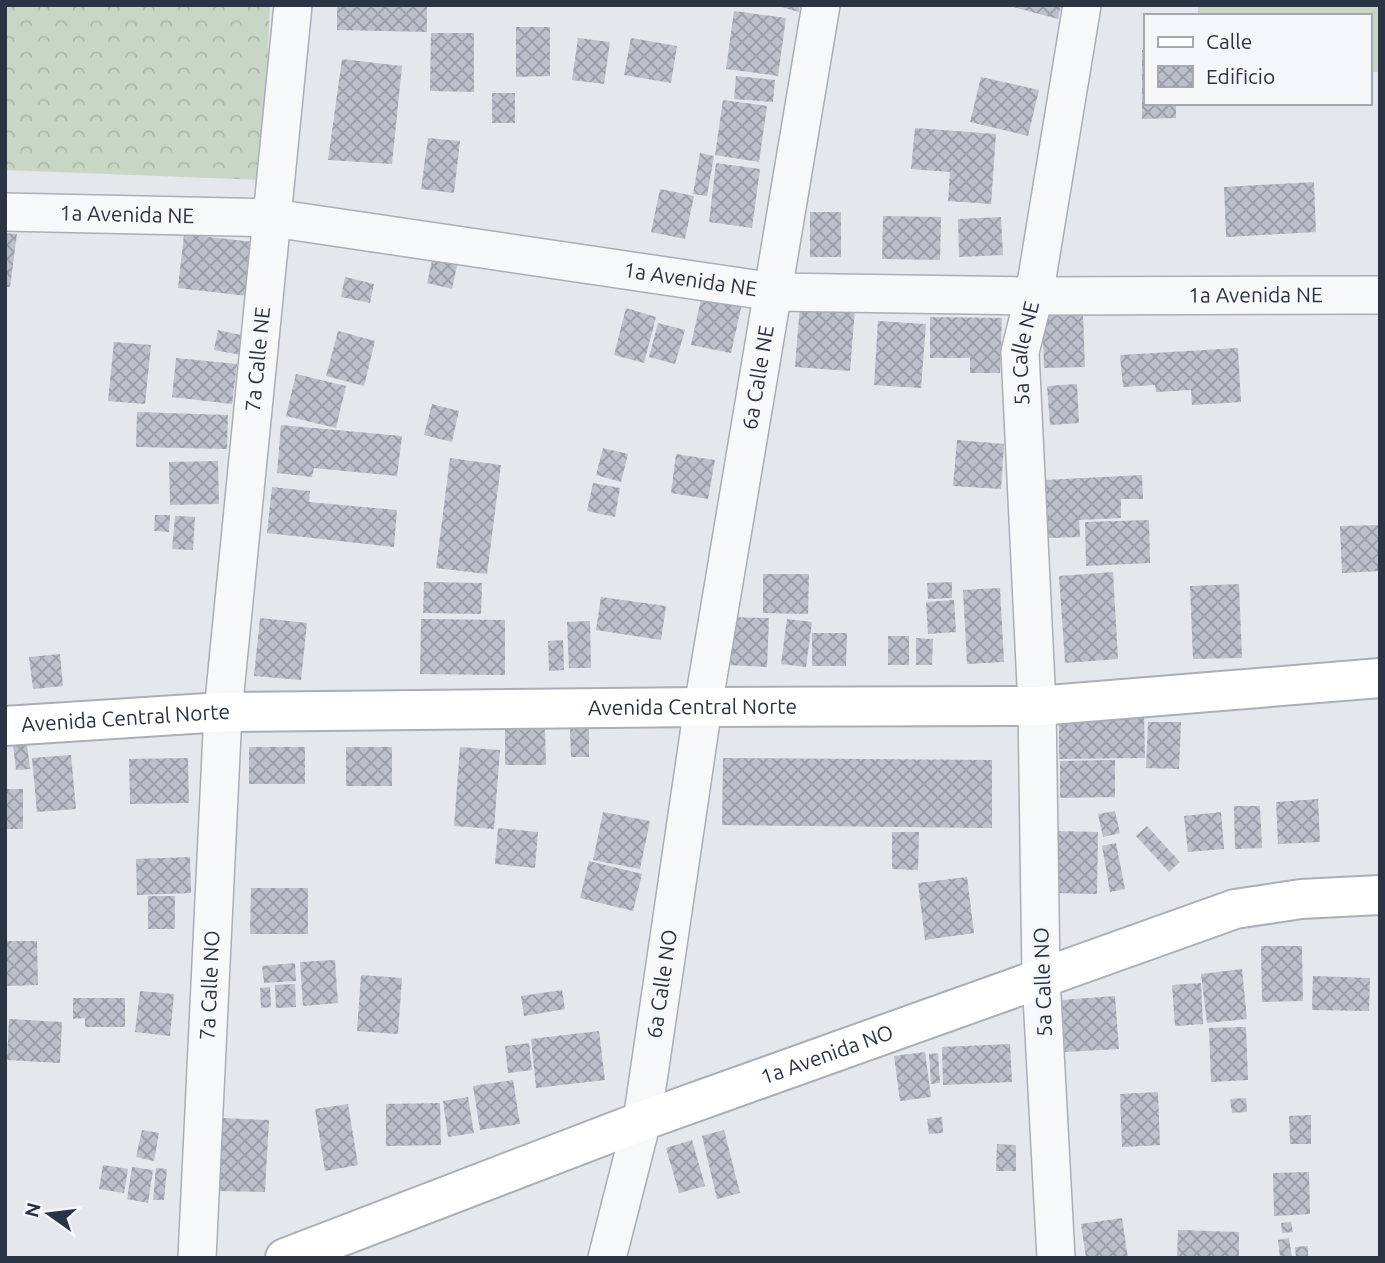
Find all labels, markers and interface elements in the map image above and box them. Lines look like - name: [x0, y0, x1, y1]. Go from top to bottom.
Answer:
- legend: [1144, 14, 1371, 105]
- text: Calle: [1206, 29, 1252, 53]
- text: Edificio: [1206, 64, 1275, 88]
- street label: 1a Avenida NE: [60, 200, 194, 227]
- street label: 1a Avenida NE: [622, 257, 759, 300]
- street label: 1a Avenida NE: [1188, 282, 1323, 307]
- street label: 5a Calle NE: [1007, 299, 1043, 406]
- street label: 7a Calle NE: [240, 306, 274, 413]
- street label: 6a Calle NE: [737, 323, 778, 431]
- street label: Avenida Central Norte: [588, 694, 797, 719]
- street label: Avenida Central Norte: [21, 699, 230, 736]
- street label: 5a Calle NO: [1028, 927, 1056, 1037]
- street label: 6a Calle NO: [641, 928, 681, 1040]
- street label: 7a Calle NO: [194, 930, 224, 1041]
- street label: 1a Avenida NO: [757, 1019, 896, 1089]
- north arrow: [14, 1179, 84, 1249]
- text: N: [20, 1200, 45, 1219]

